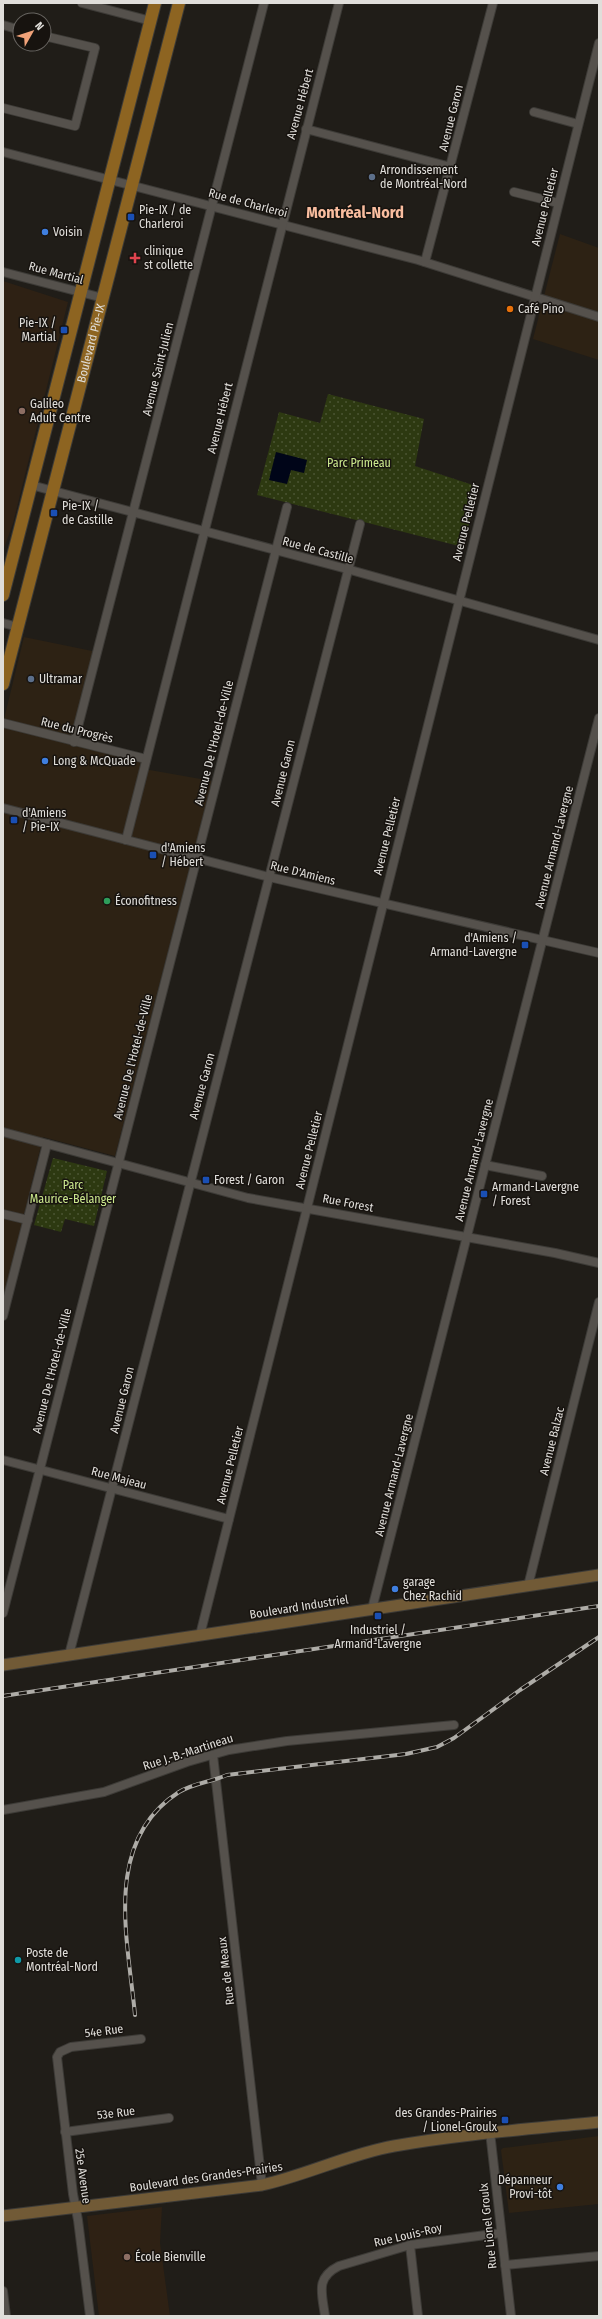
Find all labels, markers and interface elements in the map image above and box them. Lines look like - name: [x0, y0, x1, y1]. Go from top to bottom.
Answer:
- north arrow: [12, 12, 52, 52]
- text: N: [32, 19, 47, 33]
- street label: Avenue Hébert: [284, 67, 316, 141]
- street label: Avenue Garon: [436, 83, 466, 153]
- place label: Arrondissement de Montréal-Nord: [380, 163, 467, 191]
- street label: Avenue Pelletier: [529, 166, 562, 248]
- marker: Arrondissement de Montréal-Nord: [367, 172, 377, 182]
- street label: Rue de Charleroi: [207, 186, 289, 220]
- place label: Pie-IX / de Charleroi: [139, 203, 191, 231]
- district label: Montréal-Nord: [306, 203, 404, 222]
- marker: Pie-IX / de Charleroi: [126, 212, 136, 222]
- place label: Voisin: [53, 225, 83, 239]
- marker: Voisin: [40, 227, 50, 237]
- place label: clinique st collette: [144, 244, 193, 272]
- marker: clinique st collette: [129, 252, 141, 264]
- street label: Rue Martial: [27, 259, 85, 287]
- street label: Boulevard Pie-IX: [74, 302, 108, 384]
- place label: Café Pino: [518, 302, 564, 316]
- marker: Café Pino: [505, 304, 515, 314]
- place label: Pie-IX / Martial: [19, 316, 56, 344]
- street label: Avenue Saint-Julien: [140, 321, 176, 417]
- marker: Pie-IX / Martial: [59, 325, 69, 335]
- street label: Avenue Hébert: [204, 381, 236, 455]
- place label: Galileo Adult Centre: [30, 397, 91, 425]
- marker: Galileo Adult Centre: [17, 406, 27, 416]
- park label: Parc Primeau: [327, 456, 391, 470]
- street label: Avenue Pelletier: [450, 481, 483, 563]
- place label: Pie-IX / de Castille: [62, 499, 113, 527]
- marker: Pie-IX / de Castille: [49, 508, 59, 518]
- street label: Rue de Castille: [281, 534, 355, 566]
- place label: Ultramar: [39, 672, 83, 686]
- marker: Ultramar: [26, 674, 36, 684]
- street label: Avenue De l'Hotel-de-Ville: [192, 679, 236, 807]
- street label: Rue du Progrès: [39, 714, 115, 746]
- street label: Avenue Garon: [268, 738, 298, 808]
- place label: Long & McQuade: [53, 754, 136, 768]
- marker: Long & McQuade: [40, 756, 50, 766]
- street label: Avenue Armand-Lavergne: [532, 784, 576, 910]
- street label: Avenue Pelletier: [371, 795, 404, 877]
- place label: d'Amiens / Pie-IX: [22, 806, 66, 834]
- marker: d'Amiens / Pie-IX: [9, 815, 19, 825]
- place label: d'Amiens / Hébert: [161, 841, 205, 869]
- marker: d'Amiens / Hébert: [148, 850, 158, 860]
- street label: Rue D'Amiens: [269, 858, 337, 888]
- place label: Éconofitness: [115, 893, 177, 908]
- marker: Éconofitness: [102, 896, 112, 906]
- place label: d'Amiens / Armand-Lavergne: [430, 931, 517, 959]
- marker: d'Amiens / Armand-Lavergne: [520, 940, 530, 950]
- street label: Avenue De l'Hotel-de-Ville: [111, 993, 155, 1121]
- street label: Avenue Garon: [186, 1051, 218, 1121]
- street label: Avenue Armand-Lavergne: [452, 1097, 496, 1223]
- street label: Avenue Pelletier: [293, 1109, 326, 1191]
- place label: Forest / Garon: [214, 1173, 284, 1187]
- marker: Forest / Garon: [201, 1175, 211, 1185]
- park label: Parc Maurice-Bélanger: [30, 1178, 117, 1206]
- place label: Armand-Lavergne / Forest: [492, 1180, 579, 1208]
- marker: Armand-Lavergne / Forest: [479, 1189, 489, 1199]
- street label: Rue Forest: [321, 1191, 375, 1215]
- street label: Avenue De l'Hotel-de-Ville: [30, 1307, 74, 1435]
- street label: Avenue Garon: [107, 1365, 137, 1435]
- street label: Avenue Balzac: [537, 1405, 567, 1477]
- street label: Avenue Armand-Lavergne: [372, 1412, 416, 1538]
- street label: Avenue Pelletier: [214, 1424, 247, 1506]
- street label: Rue Majeau: [90, 1464, 148, 1492]
- place label: garage Chez Rachid: [403, 1575, 462, 1603]
- marker: garage Chez Rachid: [390, 1584, 400, 1594]
- street label: Boulevard Industriel: [249, 1592, 349, 1622]
- marker: Industriel / Armand-Lavergne: [373, 1611, 383, 1621]
- place label: Industriel / Armand-Lavergne: [335, 1623, 421, 1651]
- street label: Rue J.-B.-Martineau: [141, 1731, 235, 1773]
- street label: Rue de Meaux: [215, 1935, 237, 2006]
- place label: Poste de Montréal-Nord: [26, 1946, 98, 1974]
- marker: Poste de Montréal-Nord: [13, 1955, 23, 1965]
- street label: 54e Rue: [84, 2022, 124, 2040]
- street label: 53e Rue: [96, 2104, 136, 2122]
- place label: des Grandes-Prairies / Lionel-Groulx: [395, 2106, 498, 2134]
- marker: des Grandes-Prairies / Lionel-Groulx: [500, 2115, 510, 2125]
- street label: 25e Avenue: [72, 2147, 94, 2205]
- street label: Boulevard des Grandes-Prairies: [129, 2159, 283, 2195]
- place label: Dépanneur Provi-tôt: [498, 2173, 553, 2201]
- street label: Rue Lionel Groulx: [476, 2182, 499, 2270]
- marker: Dépanneur Provi-tôt: [555, 2182, 565, 2192]
- street label: Rue Louis-Roy: [372, 2220, 444, 2250]
- place label: École Bienville: [135, 2249, 206, 2264]
- marker: École Bienville: [122, 2252, 132, 2262]

